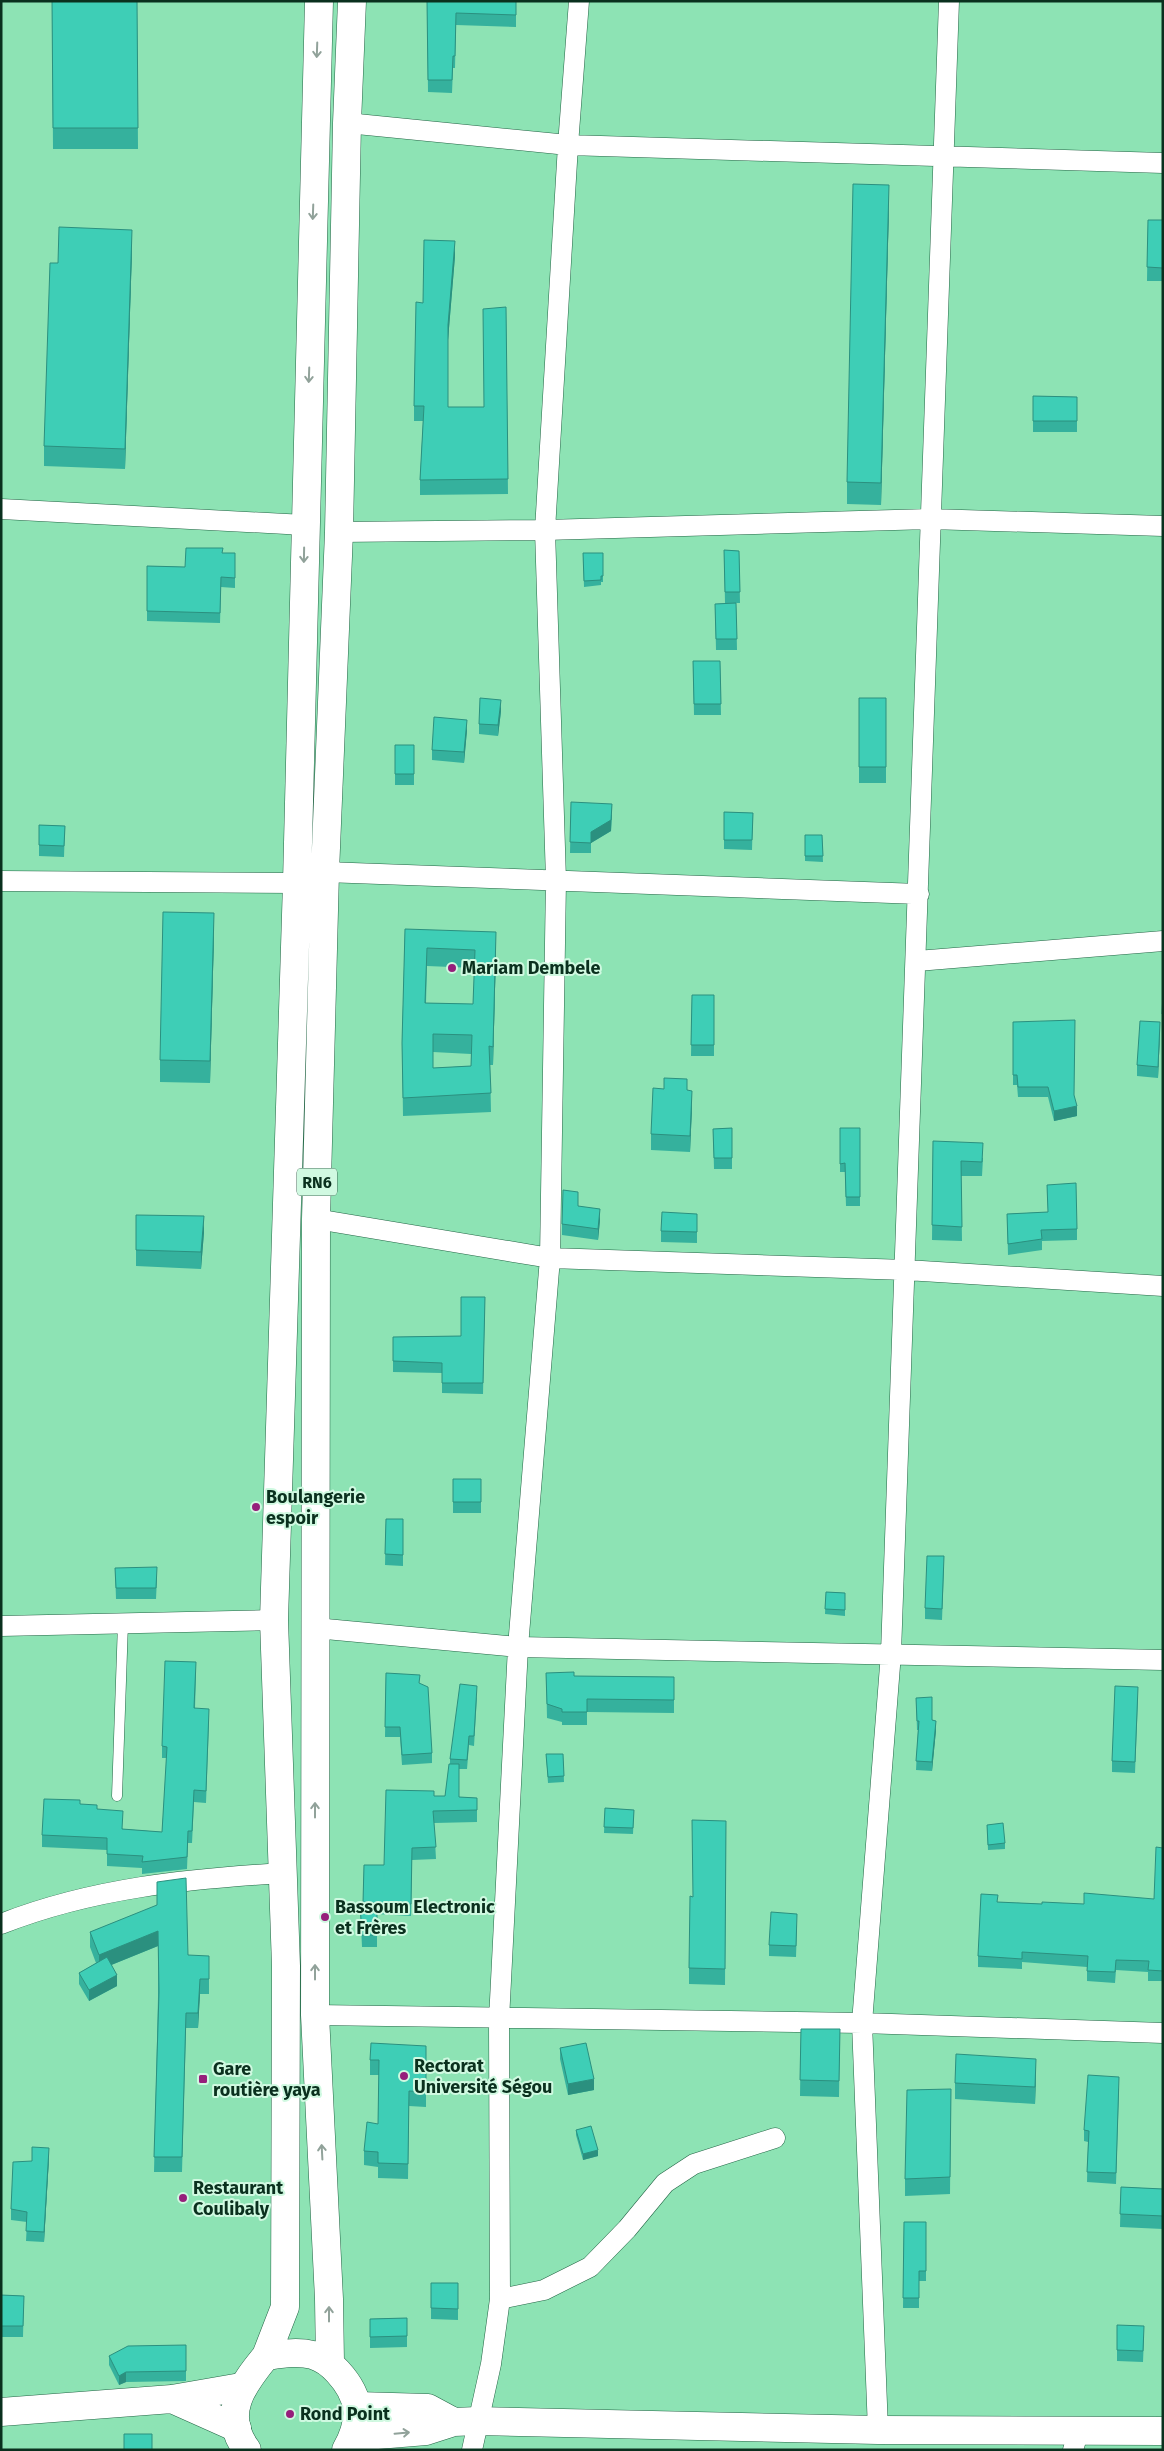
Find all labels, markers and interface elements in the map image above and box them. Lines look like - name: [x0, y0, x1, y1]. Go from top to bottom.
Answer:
- one-way arrow: [313, 42, 322, 58]
- one-way arrow: [308, 204, 318, 220]
- one-way arrow: [304, 367, 313, 383]
- one-way arrow: [299, 546, 309, 563]
- place label: Mariam Dembele: [462, 957, 600, 979]
- marker: Mariam Dembele: [446, 962, 458, 974]
- road number: RN6: [297, 1168, 337, 1196]
- place label: Boulangerie espoir: [266, 1486, 365, 1529]
- marker: Boulangerie espoir: [250, 1501, 262, 1513]
- one-way arrow: [310, 1802, 320, 1818]
- place label: Bassoum Electronic et Frères: [335, 1896, 495, 1939]
- marker: Bassoum Electronic et Frères: [319, 1911, 331, 1923]
- one-way arrow: [310, 1965, 320, 1981]
- place label: Rectorat Université Ségou: [414, 2055, 552, 2098]
- place label: Gare routière yaya: [213, 2058, 321, 2101]
- marker: Rectorat Université Ségou: [398, 2070, 410, 2082]
- marker: Gare routière yaya: [197, 2073, 209, 2085]
- one-way arrow: [318, 2144, 327, 2160]
- place label: Restaurant Coulibaly: [193, 2177, 284, 2220]
- marker: Restaurant Coulibaly: [177, 2192, 189, 2204]
- one-way arrow: [324, 2307, 334, 2323]
- place label: Rond Point: [300, 2403, 391, 2425]
- marker: Rond Point: [284, 2408, 296, 2420]
- one-way arrow: [394, 2428, 410, 2438]

